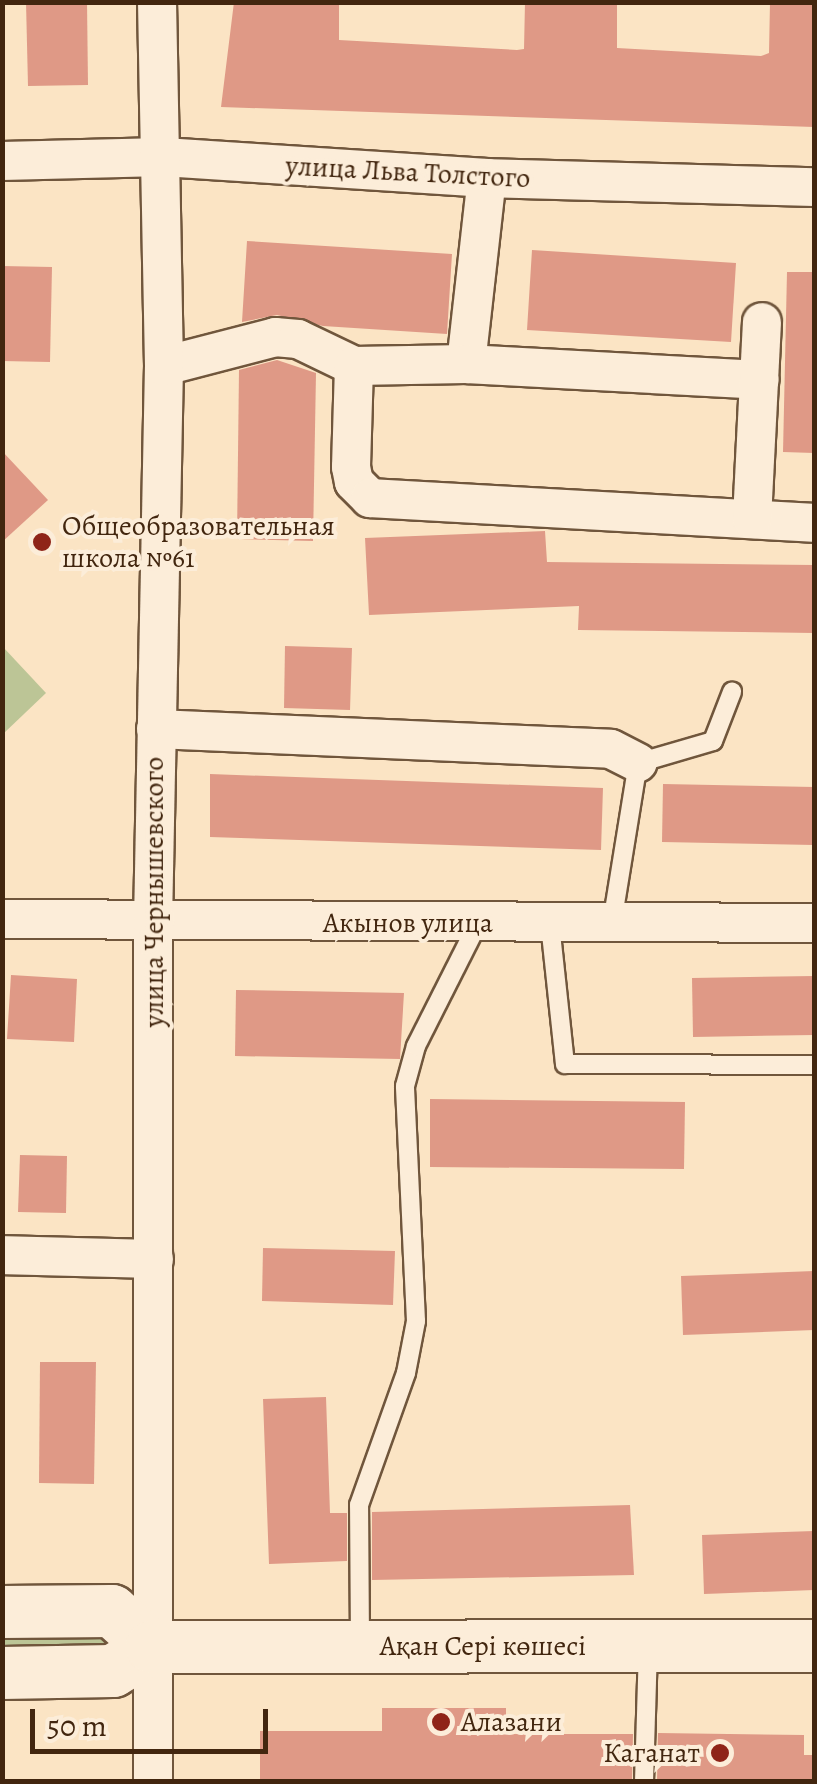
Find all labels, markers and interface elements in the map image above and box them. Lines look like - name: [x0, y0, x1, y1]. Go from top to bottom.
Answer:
- street label: улица Льва Толстого: [285, 149, 531, 195]
- place label: Общеобразовательная школа №61: [62, 509, 335, 575]
- marker: Общеобразовательная школа №61: [31, 531, 53, 553]
- street label: улица Чернышевского: [137, 757, 171, 1027]
- street label: Акынов улица: [323, 906, 493, 940]
- street label: Ақан Сері көшесі: [380, 1629, 586, 1663]
- scale bar: [35, 1689, 272, 1751]
- place label: Алазани: [461, 1705, 562, 1739]
- text: 50 m: [47, 1706, 107, 1746]
- marker: Алазани: [430, 1711, 452, 1733]
- place label: Каганат: [603, 1736, 700, 1770]
- marker: Каганат: [709, 1742, 731, 1764]

